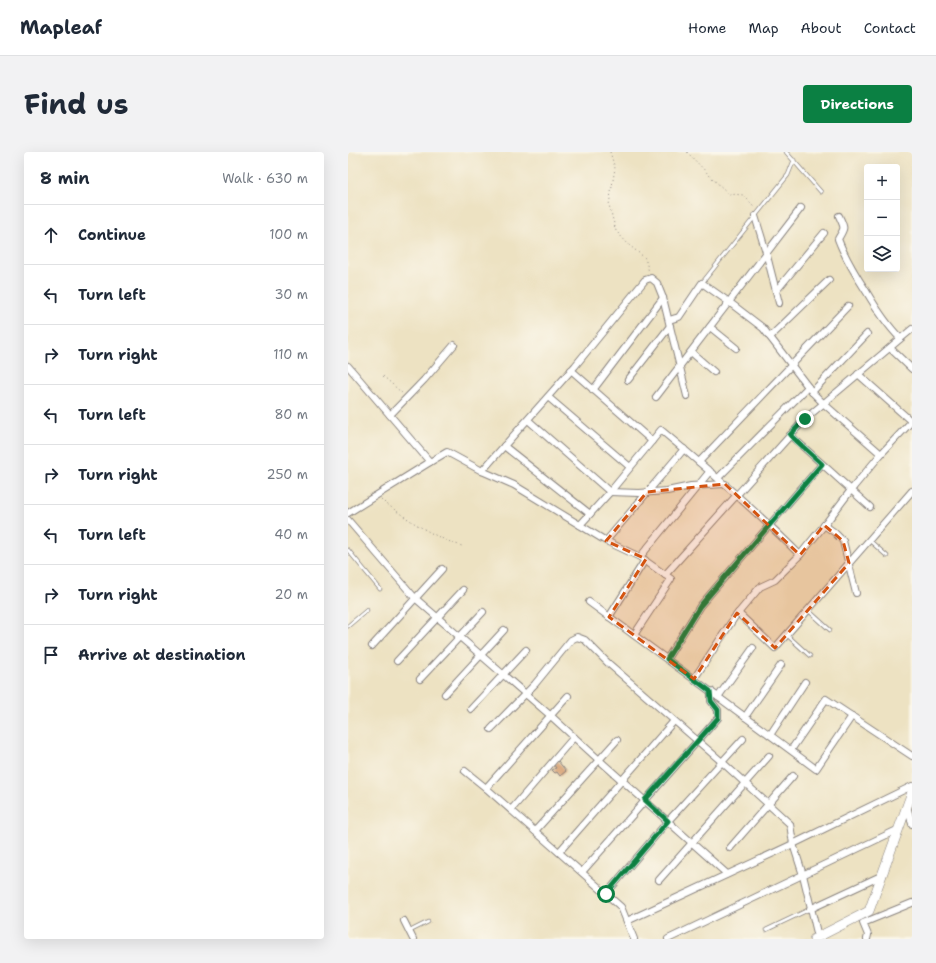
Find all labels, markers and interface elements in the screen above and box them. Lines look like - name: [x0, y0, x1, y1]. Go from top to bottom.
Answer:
- text: Mapleaf: [20, 15, 102, 40]
- text: Home: [688, 19, 727, 37]
- text: Map: [749, 19, 779, 37]
- text: About: [801, 19, 842, 37]
- text: Contact: [864, 19, 916, 37]
- text: Find us: [24, 85, 129, 123]
- button: Directions: [803, 85, 912, 123]
- map controls: [864, 164, 900, 272]
- button: +: [864, 164, 900, 200]
- text: 8 min: [40, 167, 90, 189]
- text: Walk · 630 m: [222, 170, 308, 187]
- button: −: [864, 200, 900, 236]
- icon: ahead: [40, 224, 62, 246]
- text: Continue: [78, 225, 146, 245]
- text: 100 m: [269, 226, 308, 243]
- button: layers: [864, 236, 900, 272]
- icon: left: [40, 284, 62, 306]
- text: Turn left: [78, 285, 146, 305]
- text: 30 m: [274, 286, 308, 303]
- icon: right: [40, 344, 62, 366]
- text: Turn right: [78, 345, 158, 365]
- text: 110 m: [273, 346, 308, 363]
- icon: left: [40, 404, 62, 426]
- text: Turn left: [78, 405, 146, 425]
- text: 80 m: [274, 406, 308, 423]
- route end: [796, 410, 814, 428]
- icon: right: [40, 464, 62, 486]
- text: Turn right: [78, 465, 158, 485]
- text: 250 m: [267, 466, 308, 483]
- icon: left: [40, 524, 62, 546]
- text: Turn left: [78, 525, 146, 545]
- text: 40 m: [274, 526, 308, 543]
- icon: right: [40, 584, 62, 606]
- text: Turn right: [78, 585, 158, 605]
- text: 20 m: [275, 586, 308, 603]
- icon: arrive: [40, 644, 62, 666]
- text: Arrive at destination: [78, 645, 246, 665]
- route start: [597, 885, 615, 903]

